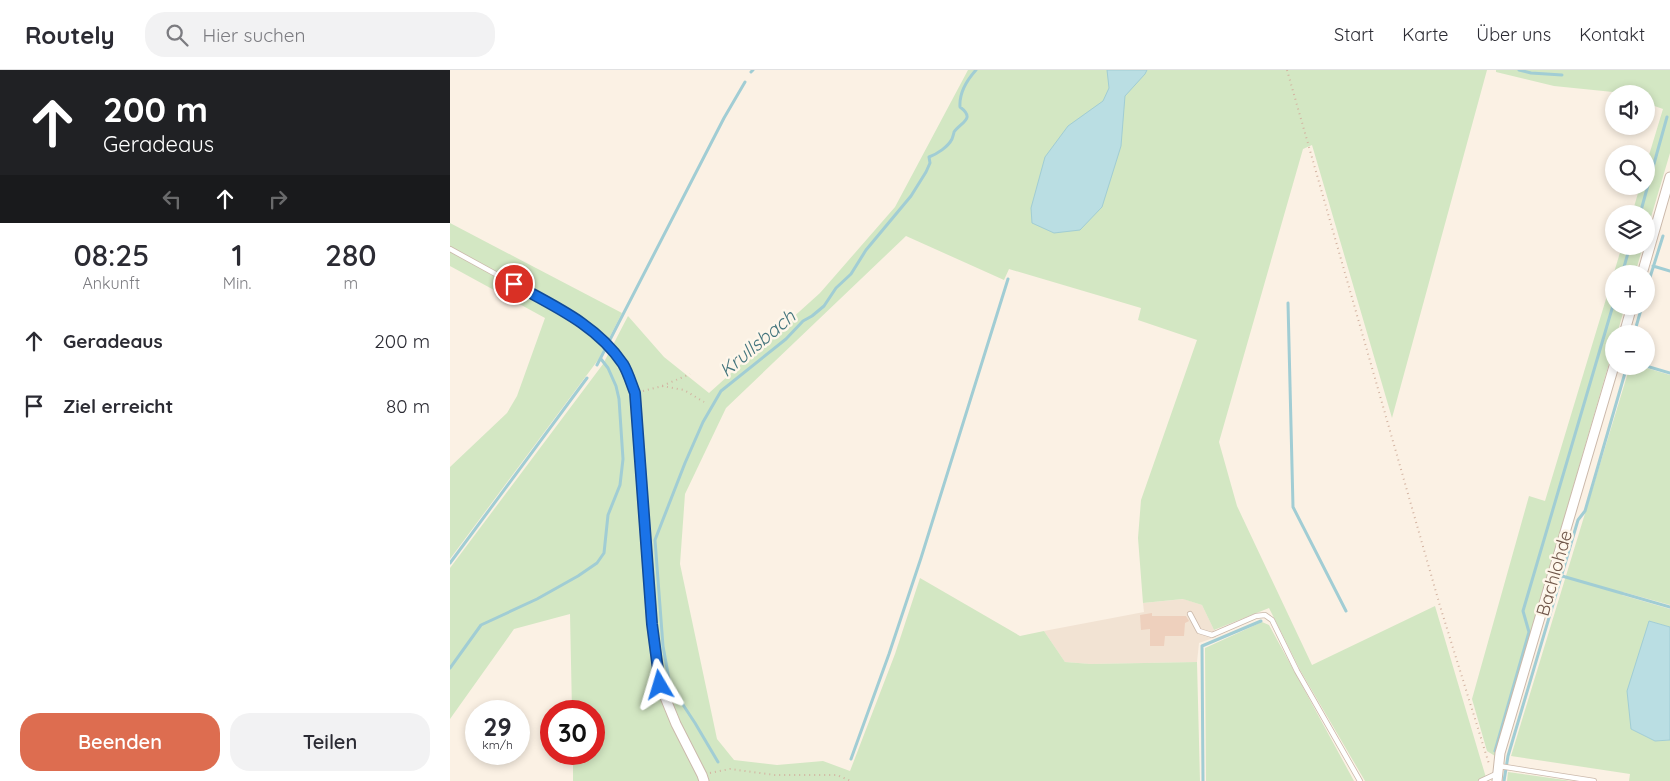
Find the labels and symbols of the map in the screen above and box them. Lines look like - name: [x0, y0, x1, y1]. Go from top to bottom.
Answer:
- pin: [493, 263, 535, 305]
- water label: Krullsbach: [714, 303, 801, 382]
- street label: Bachlohde: [1531, 527, 1577, 619]
- position arrow: [633, 658, 685, 710]
- speed limit sign: 30: [540, 700, 605, 765]

